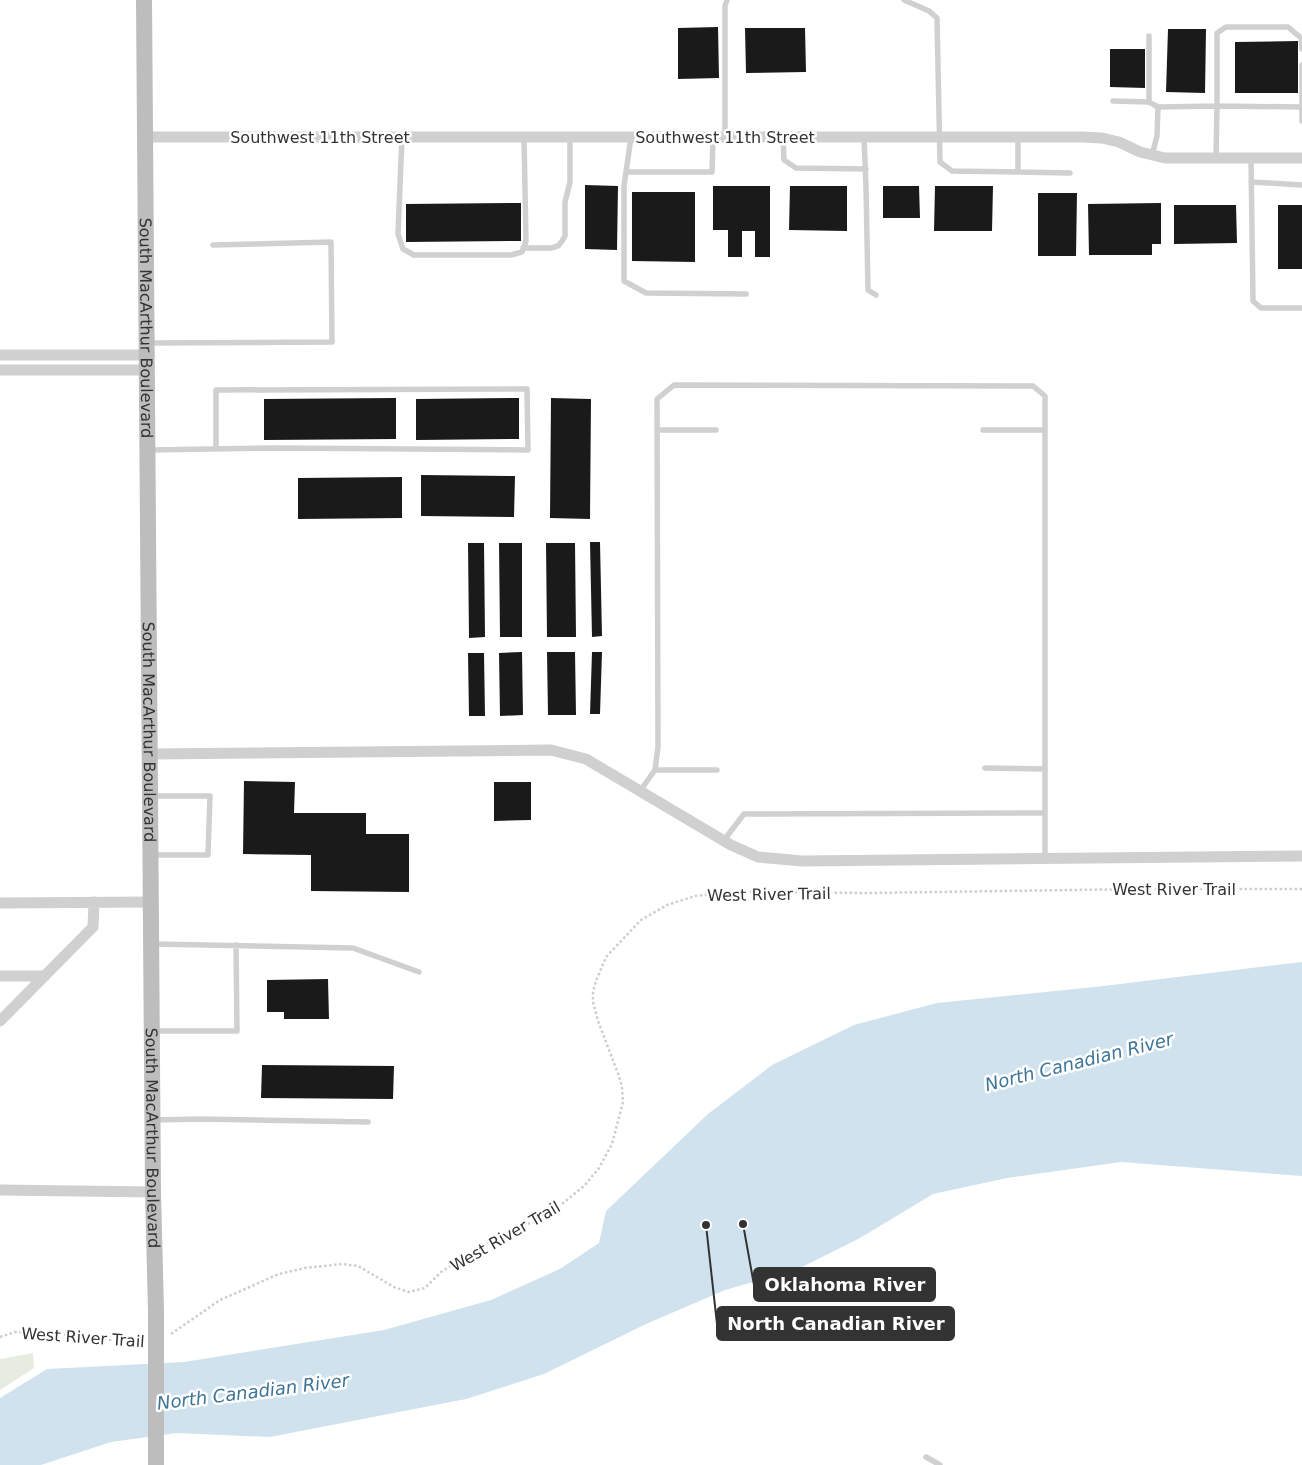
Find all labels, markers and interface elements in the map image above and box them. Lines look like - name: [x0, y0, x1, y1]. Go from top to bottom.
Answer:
- street label: Southwest 11th Street: [230, 128, 410, 147]
- street label: Southwest 11th Street: [635, 128, 815, 147]
- street label: South MacArthur Boulevard: [136, 218, 156, 438]
- street label: South MacArthur Boulevard: [139, 622, 159, 842]
- street label: West River Trail: [1112, 880, 1236, 899]
- street label: West River Trail: [707, 884, 831, 905]
- street label: South MacArthur Boulevard: [142, 1028, 163, 1249]
- water label: North Canadian River: [983, 1028, 1177, 1095]
- street label: West River Trail: [447, 1197, 564, 1276]
- callout: Oklahoma River: [754, 1268, 935, 1301]
- text: Oklahoma River: [765, 1274, 926, 1295]
- callout: North Canadian River: [717, 1307, 954, 1340]
- text: North Canadian River: [727, 1313, 945, 1334]
- street label: West River Trail: [21, 1324, 145, 1351]
- water label: North Canadian River: [156, 1369, 352, 1414]

